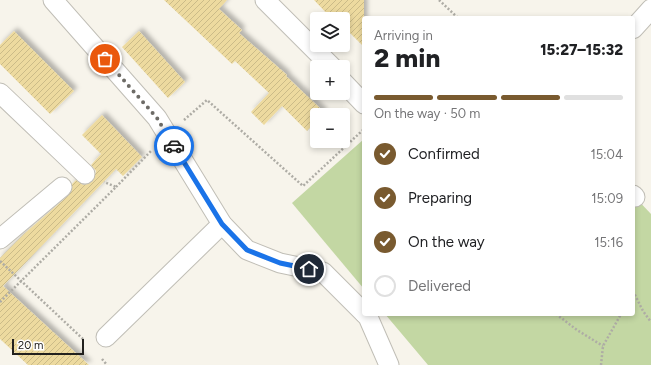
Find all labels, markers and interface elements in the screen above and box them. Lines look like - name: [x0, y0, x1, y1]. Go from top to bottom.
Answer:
- map controls: [310, 12, 350, 148]
- button: layers: [310, 12, 350, 52]
- text: Arriving in: [374, 28, 433, 43]
- text: 15:27–15:32: [540, 41, 623, 59]
- pin: [88, 42, 122, 76]
- text: 2 min: [374, 42, 440, 74]
- icon: bag: [94, 48, 116, 70]
- button: +: [310, 60, 350, 100]
- text: On the way · 50 m: [374, 106, 480, 121]
- button: −: [310, 108, 350, 148]
- courier: [154, 126, 194, 166]
- icon: car: [163, 135, 185, 157]
- icon: check: [374, 143, 396, 165]
- text: Confirmed: [408, 145, 480, 163]
- text: 15:04: [590, 147, 623, 162]
- icon: check: [374, 187, 396, 209]
- text: Preparing: [408, 189, 472, 207]
- text: 15:09: [591, 191, 623, 206]
- icon: check: [374, 231, 396, 253]
- text: On the way: [408, 233, 485, 251]
- text: 15:16: [594, 235, 623, 250]
- pin: [292, 252, 326, 286]
- icon: home: [298, 258, 320, 280]
- text: Delivered: [408, 277, 471, 295]
- scale bar: [12, 337, 84, 356]
- text: 20 m: [18, 339, 43, 352]

